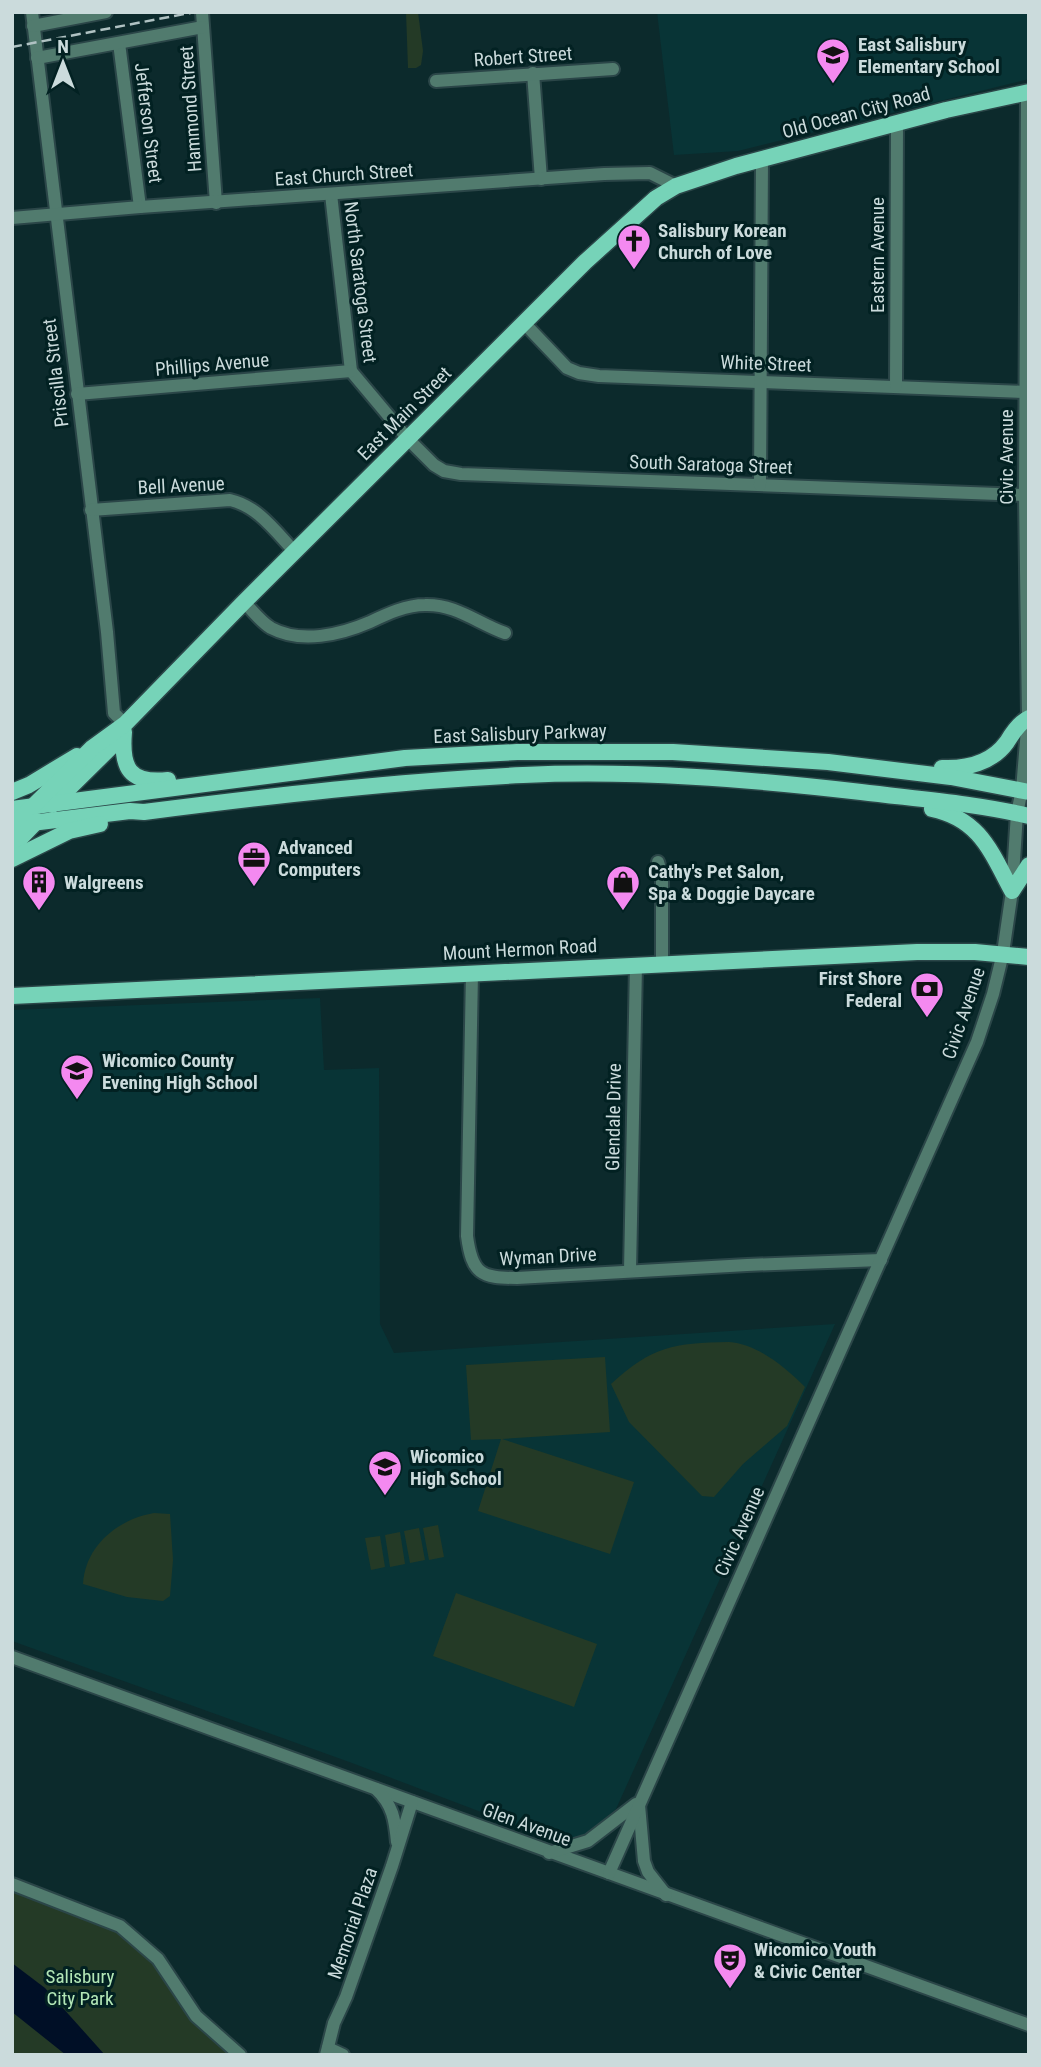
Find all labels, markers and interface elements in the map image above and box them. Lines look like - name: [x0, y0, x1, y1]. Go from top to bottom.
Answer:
- north arrow: [28, 28, 98, 98]
- place label: East Salisbury Elementary School: [858, 33, 1000, 78]
- text: N: [57, 35, 69, 58]
- school or university icon: East Salisbury Elementary School: [814, 36, 852, 85]
- street label: Robert Street: [473, 42, 573, 71]
- street label: Hammond Street: [175, 45, 206, 173]
- street label: Jefferson Street: [130, 62, 167, 184]
- street label: Old Ocean City Road: [779, 82, 933, 143]
- street label: East Church Street: [274, 158, 414, 191]
- street label: Eastern Avenue: [866, 197, 889, 313]
- street label: North Saratoga Street: [339, 200, 382, 364]
- place label: Salisbury Korean Church of Love: [658, 219, 787, 264]
- church icon: Salisbury Korean Church of Love: [615, 222, 653, 271]
- street label: Priscilla Street: [37, 317, 74, 429]
- street label: Phillips Avenue: [154, 348, 270, 381]
- street label: White Street: [720, 350, 812, 377]
- street label: East Main Street: [353, 362, 456, 465]
- street label: Civic Avenue: [995, 409, 1018, 505]
- street label: South Saratoga Street: [629, 450, 793, 479]
- street label: Bell Avenue: [137, 472, 225, 499]
- street label: East Salisbury Parkway: [433, 719, 607, 748]
- place label: Advanced Computers: [278, 836, 361, 881]
- office icon: Advanced Computers: [235, 839, 273, 888]
- place label: Cathy's Pet Salon, Spa & Doggie Daycare: [648, 860, 815, 905]
- building icon: Walgreens: [20, 863, 58, 912]
- shop icon: Cathy's Pet Salon, Spa & Doggie Daycare: [604, 863, 642, 912]
- place label: Walgreens: [64, 871, 144, 894]
- street label: Mount Hermon Road: [442, 934, 598, 965]
- street label: Civic Avenue: [937, 964, 990, 1062]
- place label: First Shore Federal: [819, 967, 902, 1012]
- bank icon: First Shore Federal: [908, 970, 946, 1019]
- place label: Wicomico County Evening High School: [102, 1049, 258, 1094]
- school or university icon: Wicomico County Evening High School: [58, 1052, 96, 1101]
- street label: Glendale Drive: [601, 1063, 626, 1171]
- street label: Wyman Drive: [499, 1242, 597, 1271]
- place label: Wicomico High School: [410, 1445, 502, 1490]
- school or university icon: Wicomico High School: [366, 1448, 404, 1497]
- street label: Civic Avenue: [710, 1483, 769, 1579]
- street label: Glen Avenue: [479, 1798, 574, 1851]
- street label: Memorial Plaza: [323, 1864, 382, 1982]
- place label: Wicomico Youth & Civic Center: [754, 1938, 876, 1983]
- theatre icon: Wicomico Youth & Civic Center: [711, 1941, 749, 1990]
- park label: Salisbury City Park: [46, 1965, 114, 2010]

